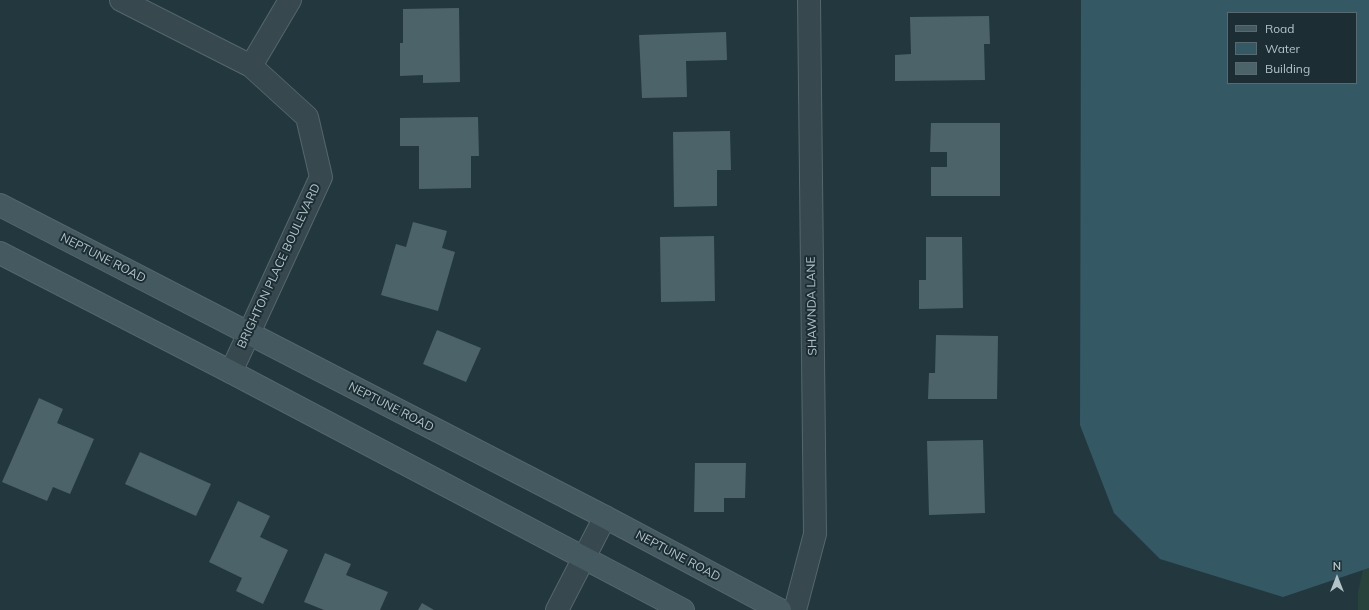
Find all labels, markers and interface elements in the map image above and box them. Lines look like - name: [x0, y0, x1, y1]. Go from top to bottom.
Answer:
- legend: [1227, 12, 1357, 84]
- text: Road: [1265, 21, 1294, 36]
- text: Water: [1265, 41, 1300, 56]
- text: Building: [1265, 61, 1310, 76]
- street label: BRIGHTON PLACE BOULEVARD: [234, 181, 324, 351]
- street label: NEPTUNE ROAD: [58, 230, 148, 286]
- street label: SHAWNDA LANE: [804, 256, 820, 356]
- street label: NEPTUNE ROAD: [346, 379, 436, 435]
- street label: NEPTUNE ROAD: [633, 528, 723, 584]
- north arrow: [1317, 558, 1357, 598]
- text: N: [1333, 559, 1341, 573]

